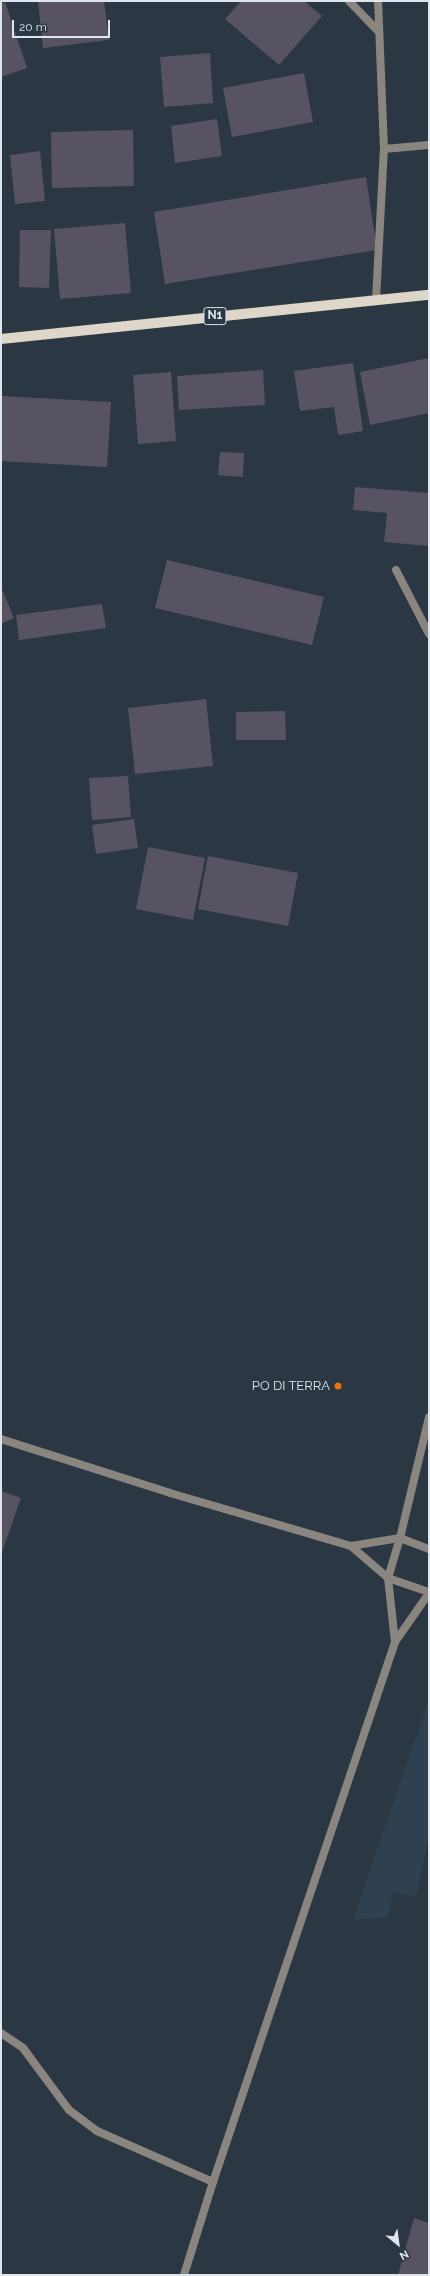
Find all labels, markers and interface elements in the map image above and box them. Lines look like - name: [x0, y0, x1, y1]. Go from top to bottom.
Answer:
- scale bar: [14, 12, 112, 38]
- text: 20 m: [19, 20, 47, 34]
- road number: N1: [203, 306, 227, 326]
- place label: PO DI TERRA: [251, 1378, 330, 1394]
- marker: PO DI TERRA: [333, 1381, 343, 1391]
- north arrow: [378, 2224, 418, 2264]
- text: N: [397, 2247, 411, 2263]

